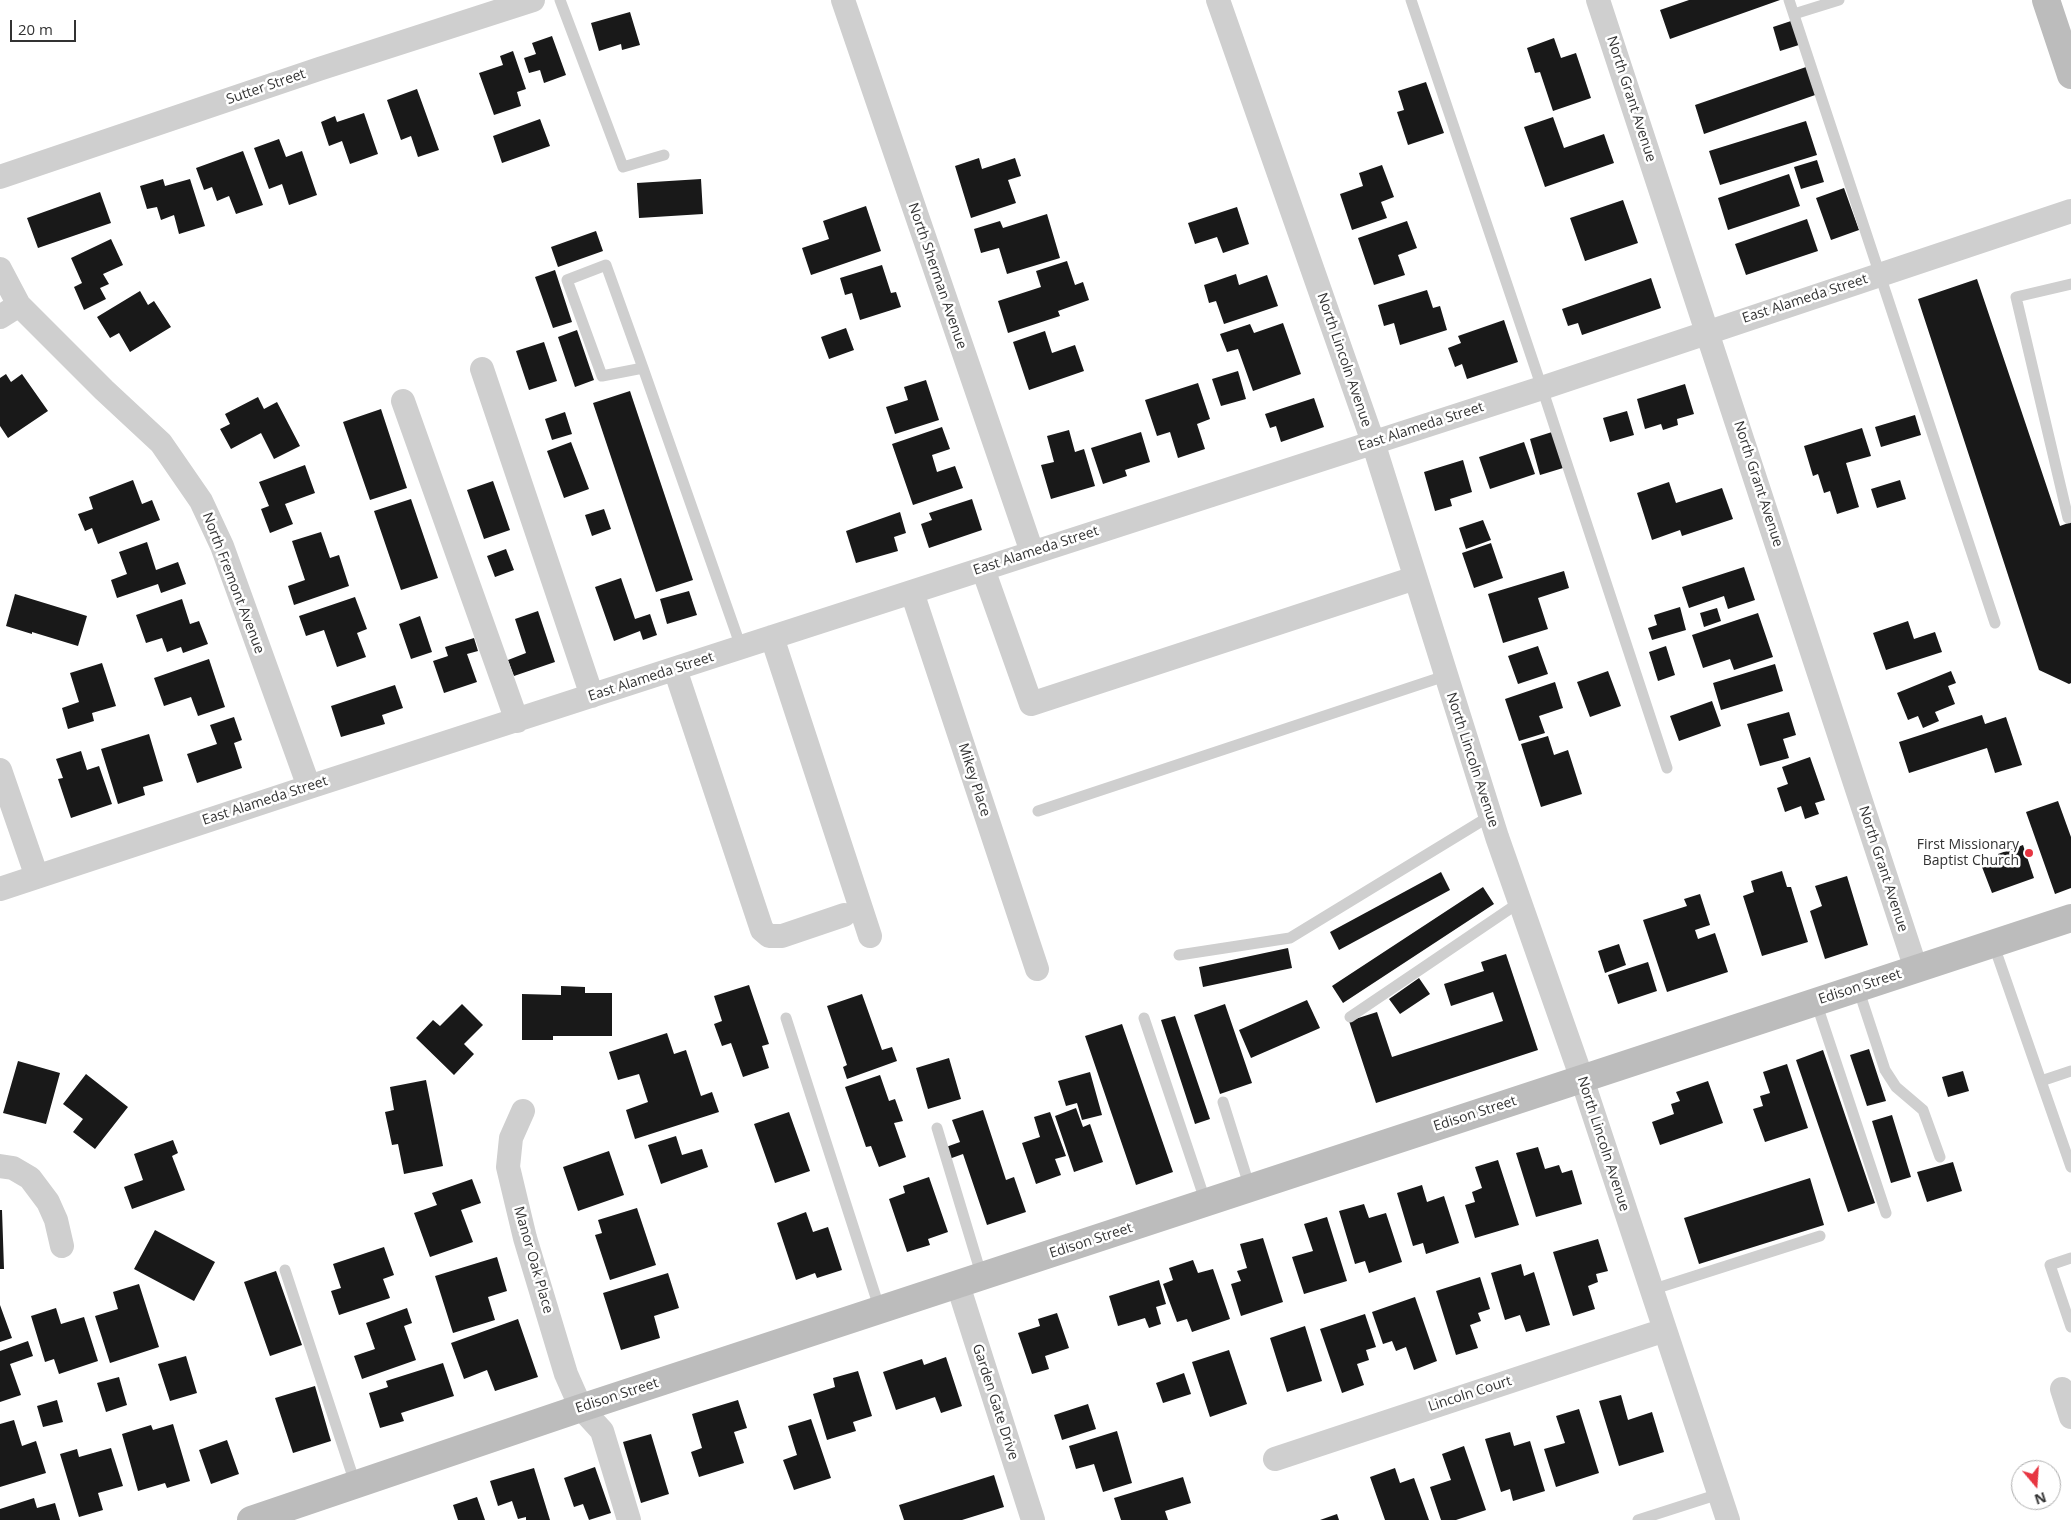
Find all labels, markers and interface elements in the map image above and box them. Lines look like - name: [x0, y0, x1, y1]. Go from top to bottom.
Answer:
- scale bar: [12, 10, 79, 42]
- text: 20 m: [18, 19, 53, 39]
- street label: North Grant Avenue: [1603, 34, 1659, 164]
- street label: Sutter Street: [224, 66, 308, 108]
- street label: North Sherman Avenue: [904, 201, 970, 351]
- street label: East Alameda Street: [1740, 271, 1870, 327]
- street label: North Lincoln Avenue: [1313, 291, 1375, 429]
- street label: East Alameda Street: [1356, 399, 1486, 455]
- street label: North Grant Avenue: [1730, 419, 1786, 549]
- street label: North Fremont Avenue: [198, 510, 268, 656]
- street label: East Alameda Street: [971, 523, 1101, 579]
- street label: East Alameda Street: [586, 649, 716, 705]
- street label: North Lincoln Avenue: [1442, 690, 1502, 830]
- street label: Mikey Place: [954, 741, 994, 819]
- street label: East Alameda Street: [200, 773, 330, 829]
- street label: North Grant Avenue: [1855, 804, 1911, 934]
- place label: First Missionary Baptist Church: [1917, 837, 2019, 870]
- marker: First Missionary Baptist Church: [2023, 847, 2035, 859]
- street label: Edison Street: [1816, 966, 1904, 1008]
- street label: North Lincoln Avenue: [1573, 1074, 1633, 1214]
- street label: Edison Street: [1431, 1093, 1519, 1135]
- street label: Manor Oak Place: [510, 1204, 556, 1316]
- street label: Edison Street: [1047, 1220, 1135, 1262]
- street label: Garden Gate Drive: [968, 1342, 1022, 1462]
- street label: Lincoln Court: [1426, 1373, 1514, 1415]
- street label: Edison Street: [573, 1375, 661, 1417]
- north arrow: [2011, 1460, 2061, 1510]
- text: N: [2032, 1488, 2049, 1510]

